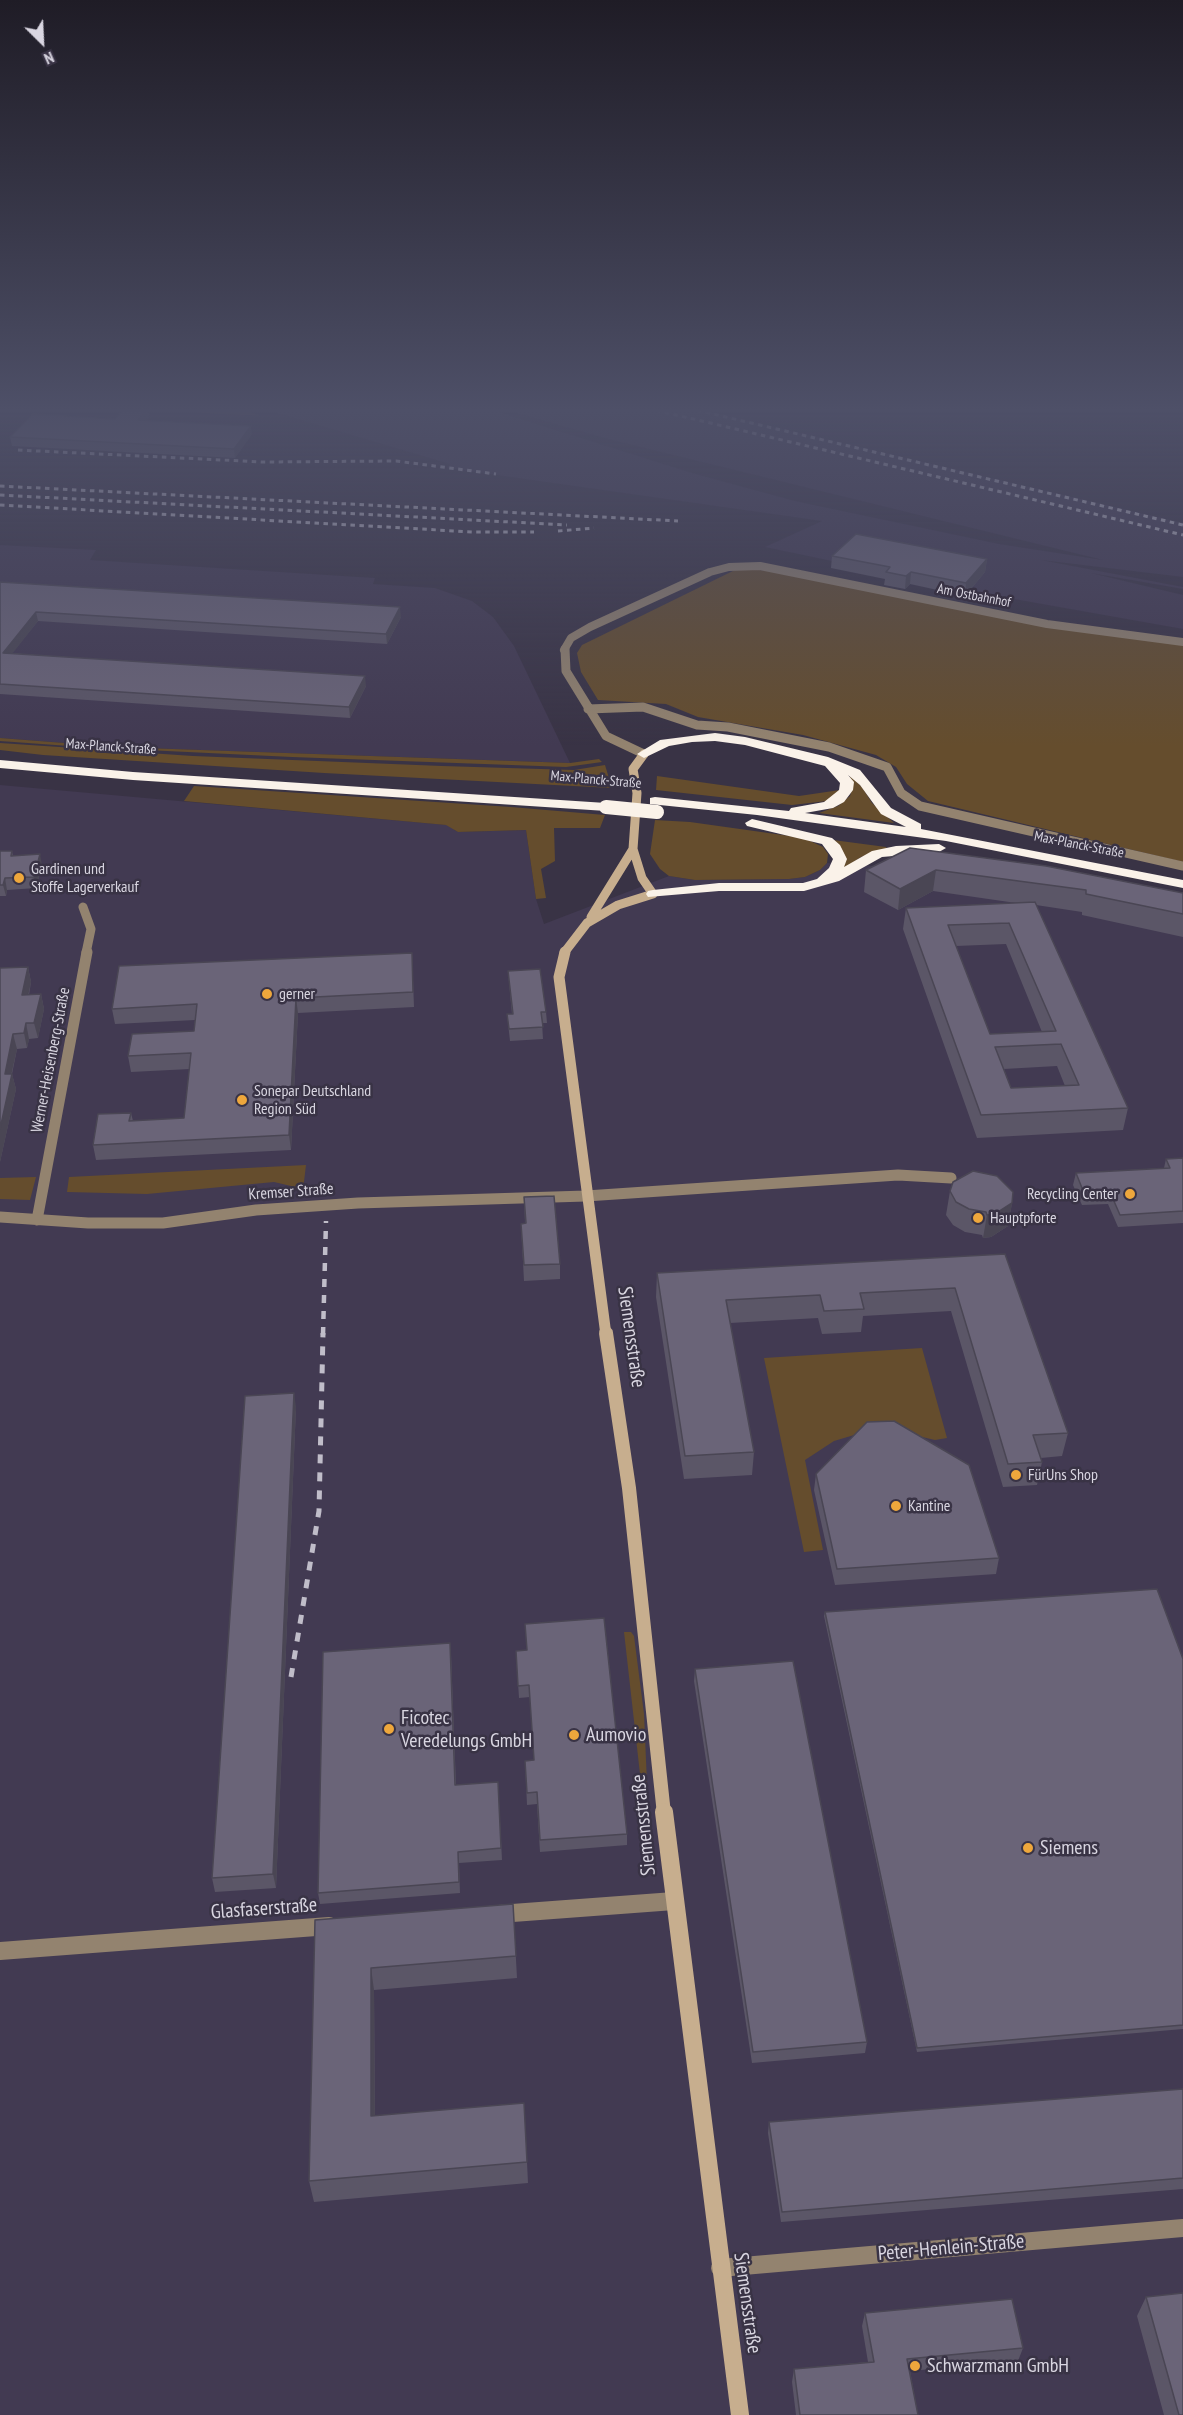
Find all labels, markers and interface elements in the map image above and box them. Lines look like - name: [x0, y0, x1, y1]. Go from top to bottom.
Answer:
- north arrow: [12, 12, 72, 72]
- text: N: [41, 48, 57, 69]
- street label: Am Ostbahnhof: [936, 581, 1012, 611]
- street label: Max-Planck-Straße: [65, 735, 157, 759]
- street label: Max-Planck-Straße: [550, 768, 642, 792]
- street label: Max-Planck-Straße: [1033, 828, 1125, 862]
- place label: Gardinen und Stoffe Lagerverkauf: [31, 859, 139, 897]
- marker: Gardinen und Stoffe Lagerverkauf: [12, 871, 26, 885]
- place label: gerner: [279, 984, 315, 1004]
- street label: Werner-Heisenberg-Straße: [28, 986, 74, 1134]
- marker: gerner: [260, 987, 274, 1001]
- place label: Sonepar Deutschland Region Süd: [254, 1081, 371, 1119]
- marker: Sonepar Deutschland Region Süd: [235, 1093, 249, 1107]
- street label: Kremser Straße: [248, 1179, 334, 1205]
- place label: Recycling Center: [1027, 1184, 1118, 1204]
- marker: Recycling Center: [1123, 1187, 1137, 1201]
- place label: Hauptpforte: [990, 1208, 1057, 1228]
- marker: Hauptpforte: [971, 1211, 985, 1225]
- street label: Siemensstraße: [612, 1285, 650, 1389]
- place label: FürUns Shop: [1028, 1465, 1098, 1485]
- marker: FürUns Shop: [1009, 1468, 1023, 1482]
- place label: Kantine: [908, 1496, 950, 1516]
- marker: Kantine: [889, 1499, 903, 1513]
- place label: Ficotec Veredelungs GmbH: [401, 1706, 532, 1753]
- marker: Ficotec Veredelungs GmbH: [382, 1722, 396, 1736]
- place label: Aumovio: [586, 1723, 646, 1747]
- marker: Aumovio: [567, 1728, 581, 1742]
- street label: Siemensstraße: [627, 1773, 661, 1877]
- place label: Siemens: [1040, 1836, 1098, 1860]
- marker: Siemens: [1021, 1841, 1035, 1855]
- street label: Glasfaserstraße: [210, 1893, 318, 1925]
- street label: Peter-Henlein-Straße: [877, 2230, 1025, 2266]
- street label: Siemensstraße: [728, 2251, 766, 2355]
- place label: Schwarzmann GmbH: [927, 2354, 1069, 2378]
- marker: Schwarzmann GmbH: [908, 2359, 922, 2373]

